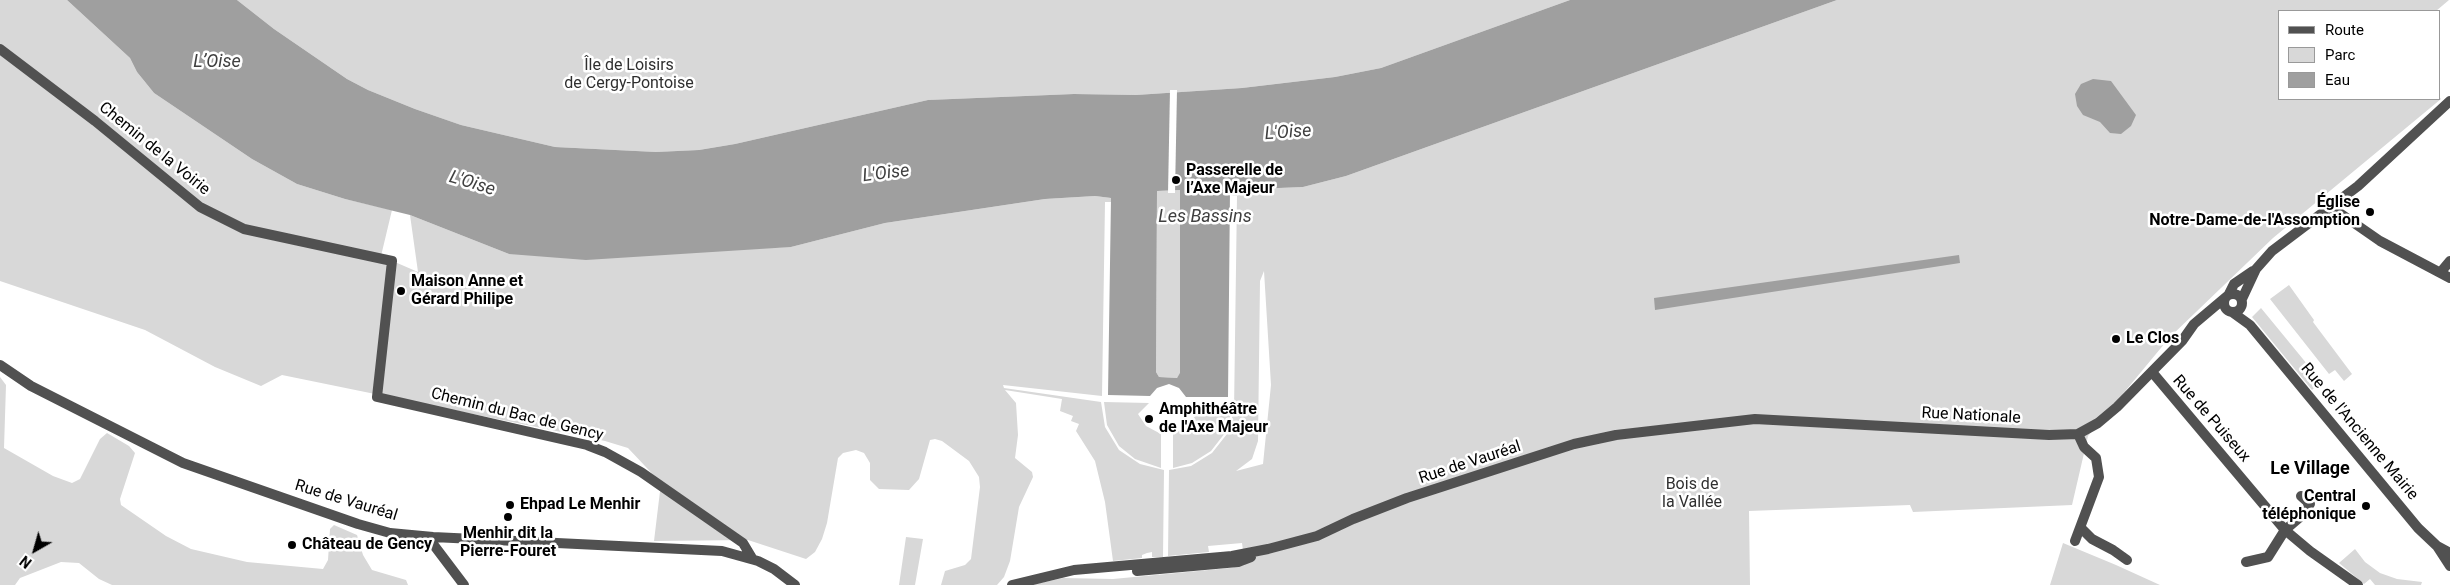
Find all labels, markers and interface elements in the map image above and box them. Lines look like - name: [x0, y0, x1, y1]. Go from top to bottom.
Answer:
- legend: [2278, 10, 2440, 100]
- text: Route: [2325, 21, 2364, 39]
- text: Parc: [2325, 46, 2355, 64]
- water label: L’Oise: [193, 51, 241, 73]
- park label: Île de Loisirs de Cergy-Pontoise: [564, 56, 694, 94]
- text: Eau: [2325, 71, 2350, 89]
- street label: Chemin de la Voirie: [95, 98, 213, 200]
- water label: L'Oise: [1264, 121, 1312, 145]
- water label: L'Oise: [861, 160, 911, 188]
- place label: Passerelle de l’Axe Majeur: [1186, 161, 1283, 199]
- water label: L'Oise: [446, 167, 498, 201]
- marker: Passerelle de l’Axe Majeur: [1170, 174, 1182, 186]
- place label: Église Notre-Dame-de-l'Assomption: [2149, 193, 2360, 231]
- water label: Les Bassins: [1158, 206, 1252, 228]
- marker: Église Notre-Dame-de-l'Assomption: [2364, 206, 2376, 218]
- place label: Maison Anne et Gérard Philipe: [411, 272, 523, 310]
- marker: Maison Anne et Gérard Philipe: [395, 285, 407, 297]
- place label: Le Clos: [2126, 329, 2179, 349]
- marker: Le Clos: [2110, 333, 2122, 345]
- street label: Rue de l'Ancienne Mairie: [2296, 360, 2422, 504]
- street label: Rue de Puiseux: [2168, 372, 2254, 466]
- street label: Chemin du Bac de Gency: [429, 384, 605, 446]
- place label: Amphithéâtre de l'Axe Majeur: [1159, 400, 1268, 438]
- street label: Rue Nationale: [1921, 404, 2021, 428]
- marker: Amphithéâtre de l'Axe Majeur: [1143, 413, 1155, 425]
- street label: Rue de Vauréal: [1416, 437, 1524, 489]
- district label: Le Village: [2270, 458, 2350, 480]
- park label: Bois de la Vallée: [1662, 475, 1722, 513]
- street label: Rue de Vauréal: [292, 476, 400, 526]
- place label: Central téléphonique: [2262, 487, 2356, 525]
- place label: Ehpad Le Menhir: [520, 495, 640, 515]
- marker: Ehpad Le Menhir: [504, 499, 516, 511]
- marker: Central téléphonique: [2360, 500, 2372, 512]
- marker: Menhir dit la Pierre-Fouret: [502, 511, 514, 523]
- place label: Menhir dit la Pierre-Fouret: [460, 524, 556, 562]
- north arrow: [10, 525, 60, 575]
- place label: Château de Gency: [302, 535, 432, 555]
- marker: Château de Gency: [286, 539, 298, 551]
- text: N: [17, 552, 35, 571]

